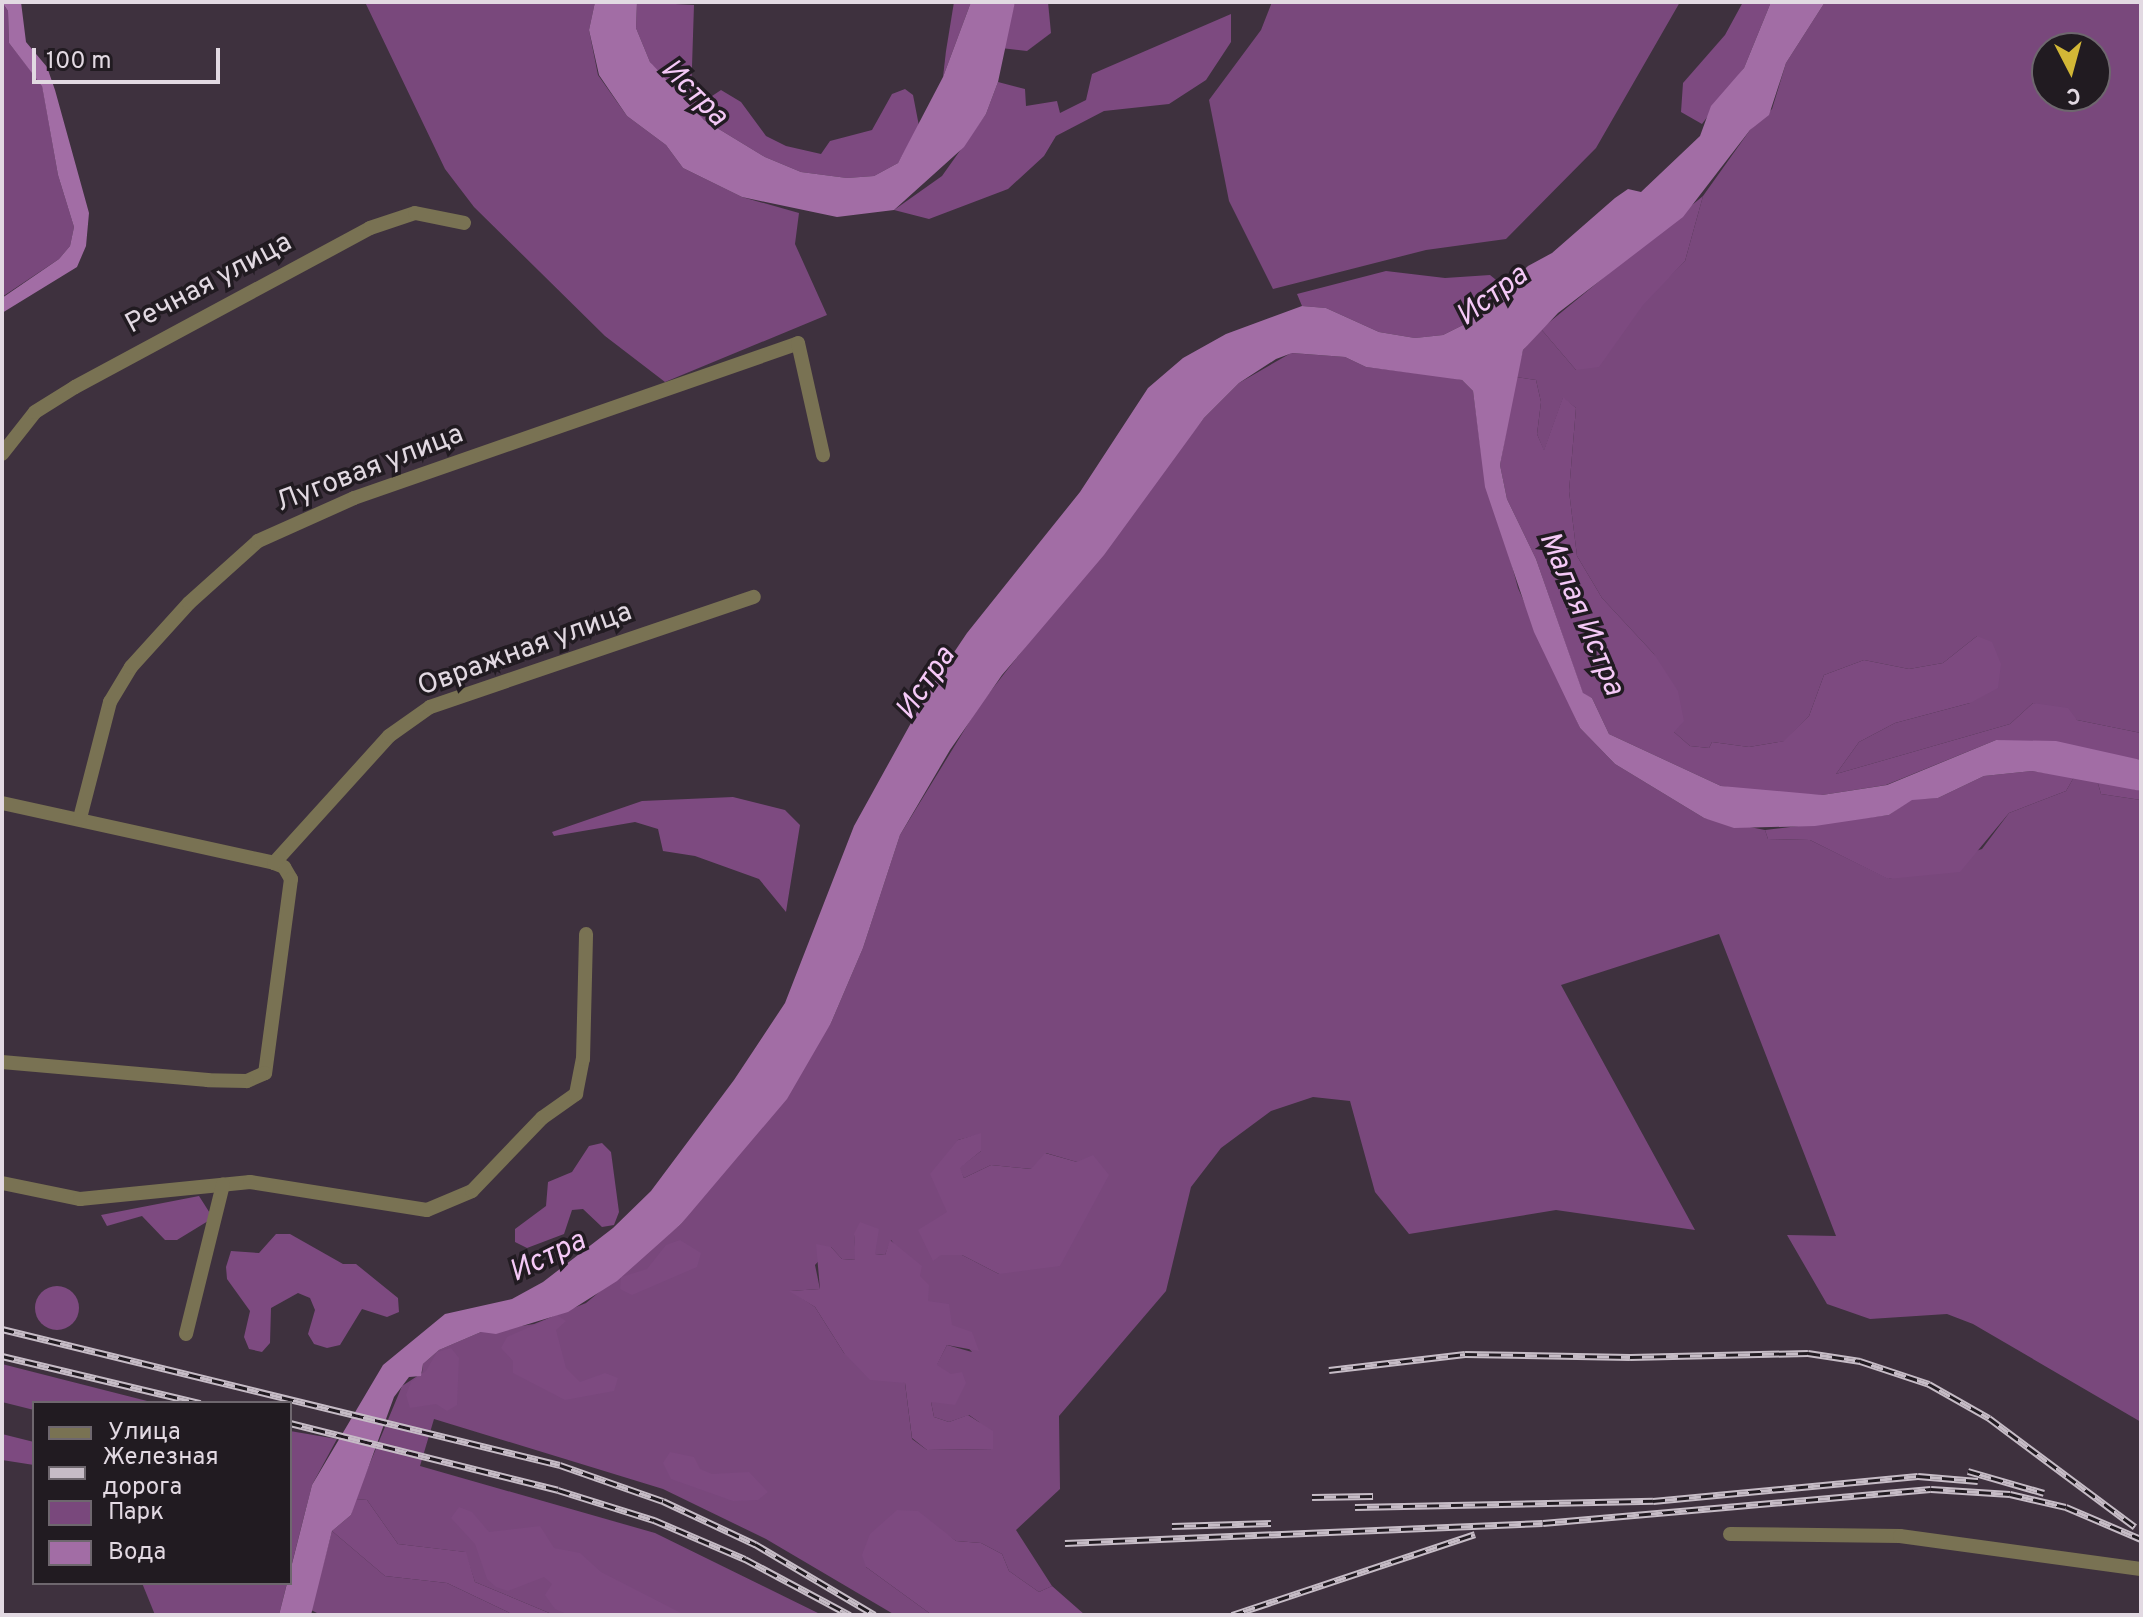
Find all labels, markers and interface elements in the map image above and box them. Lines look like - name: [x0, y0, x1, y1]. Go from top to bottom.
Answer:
- scale bar: [36, 32, 224, 82]
- north arrow: [2031, 32, 2111, 112]
- text: 100 m: [46, 47, 112, 77]
- water label: Истра: [652, 53, 734, 135]
- text: С: [2065, 80, 2082, 109]
- street label: Речная улица: [120, 226, 298, 342]
- water label: Истра: [1450, 258, 1536, 336]
- street label: Луговая улица: [272, 418, 468, 520]
- water label: Малая Истра: [1529, 527, 1631, 701]
- street label: Овражная улица: [413, 596, 637, 704]
- water label: Истра: [890, 641, 964, 727]
- water label: Истра: [504, 1224, 592, 1292]
- legend: [32, 1401, 292, 1585]
- text: Улица: [108, 1418, 181, 1448]
- text: Железная дорога: [102, 1443, 219, 1503]
- text: Парк: [108, 1498, 164, 1528]
- text: Вода: [108, 1538, 166, 1568]

